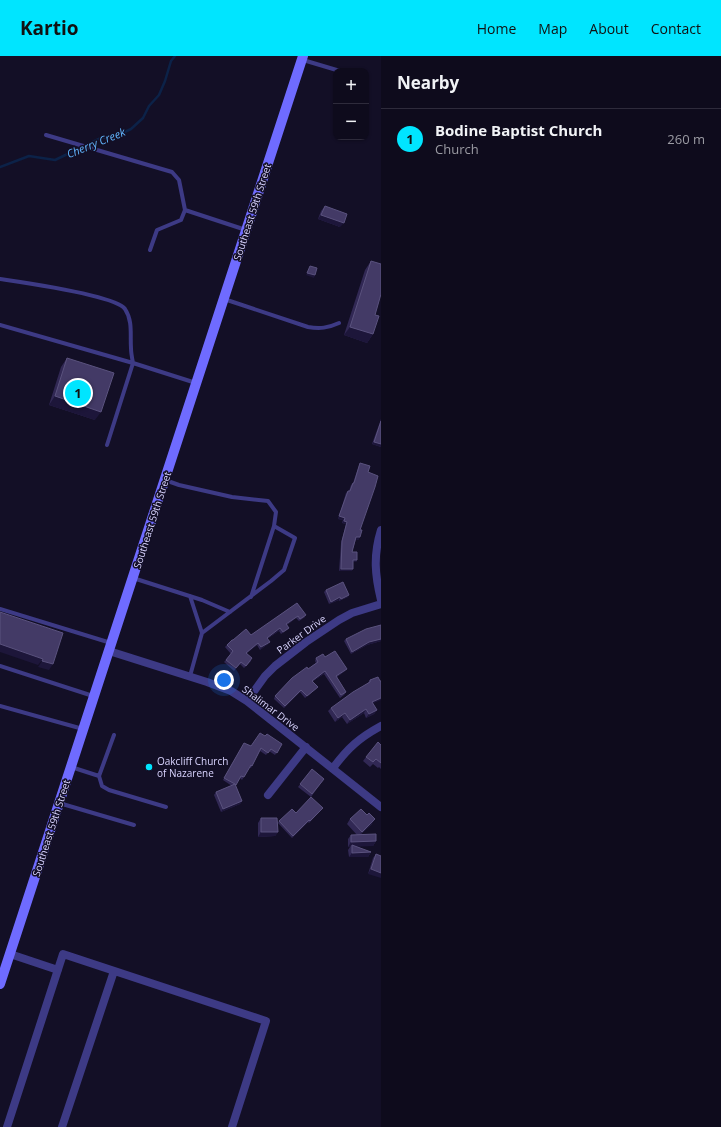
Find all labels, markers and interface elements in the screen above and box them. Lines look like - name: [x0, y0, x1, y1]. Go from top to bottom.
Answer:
- text: Kartio: [20, 15, 79, 41]
- text: Home: [477, 19, 516, 38]
- text: Map: [538, 19, 567, 38]
- text: About: [589, 19, 629, 38]
- text: Contact: [651, 19, 701, 38]
- map controls: [333, 68, 369, 140]
- button: +: [333, 68, 369, 104]
- text: Nearby: [397, 71, 459, 94]
- button: −: [333, 104, 369, 140]
- text: Bodine Baptist Church: [435, 120, 602, 140]
- water label: Cherry Creek: [64, 124, 128, 161]
- text: 1: [406, 130, 414, 148]
- text: 260 m: [667, 130, 705, 148]
- text: Church: [435, 140, 479, 158]
- street label: Southeast 59th Street: [230, 161, 274, 262]
- pin: 1: [65, 378, 91, 408]
- street label: Southeast 59th Street: [130, 469, 174, 570]
- street label: Parker Drive: [274, 611, 329, 657]
- your location: [214, 670, 234, 690]
- street label: Shalimar Drive: [240, 682, 303, 734]
- place label: Oakcliff Church of Nazarene: [157, 754, 228, 780]
- marker: Oakcliff Church of Nazarene: [144, 762, 154, 772]
- street label: Southeast 59th Street: [29, 777, 73, 878]

